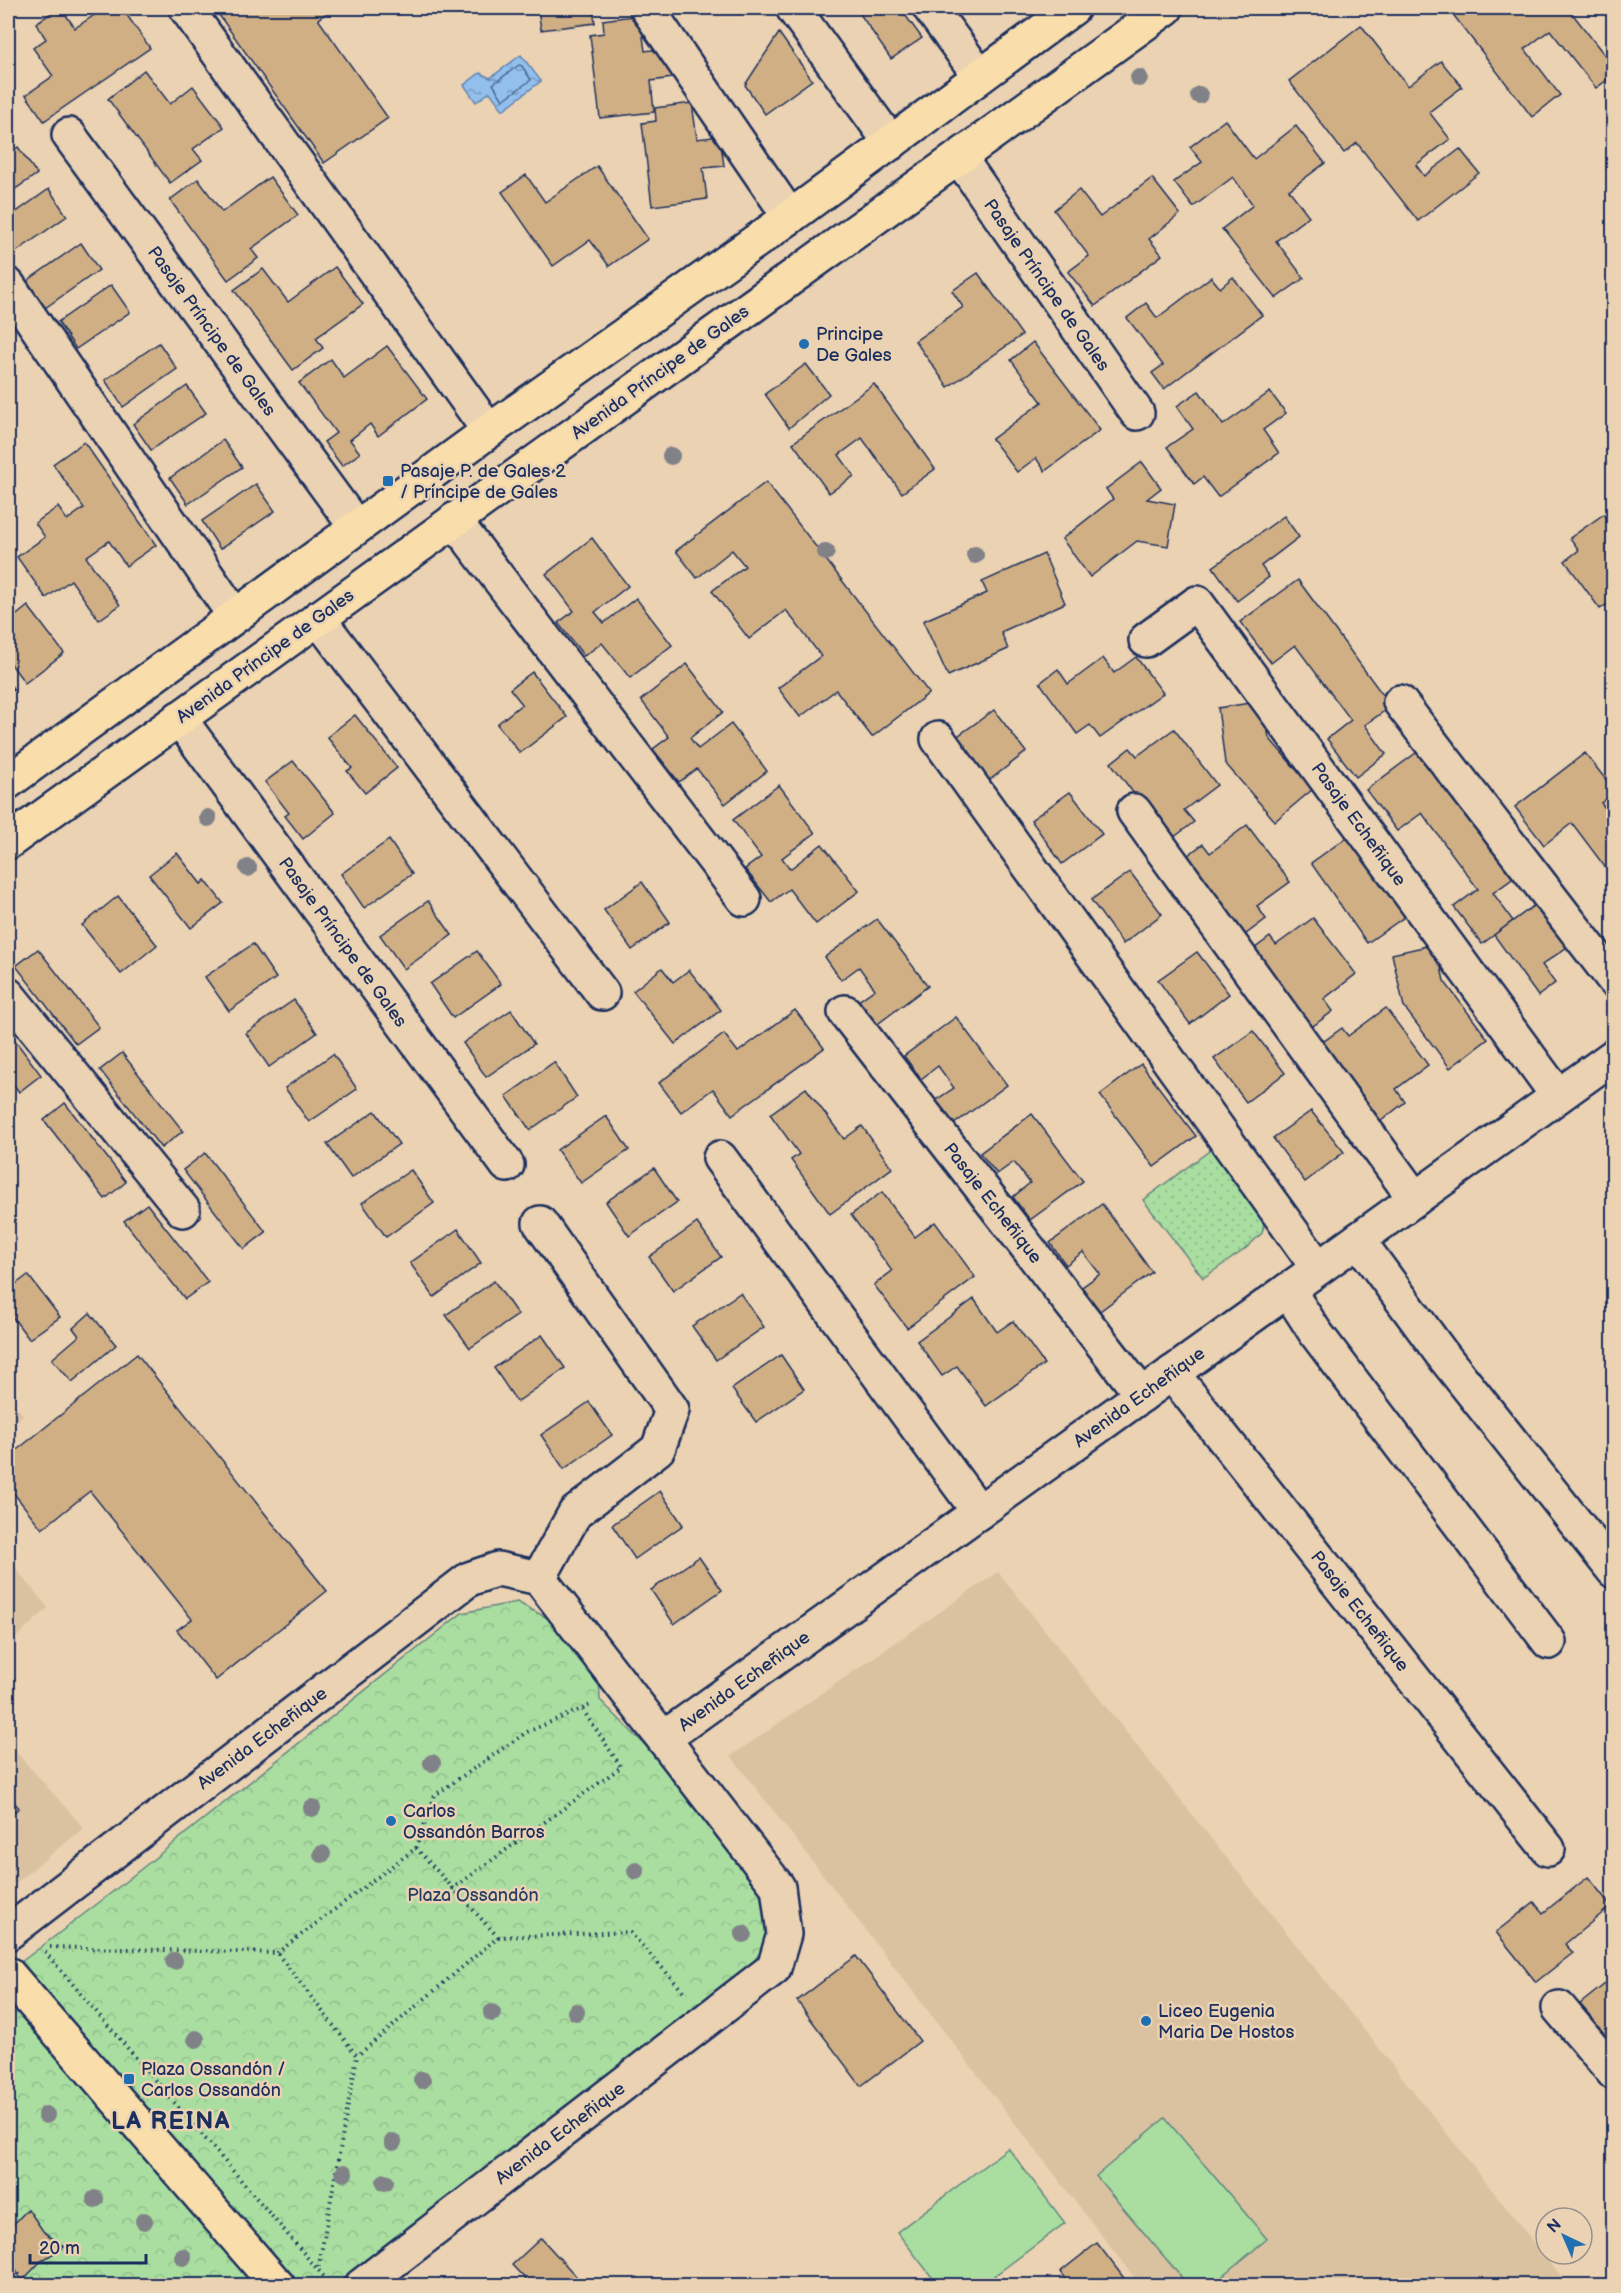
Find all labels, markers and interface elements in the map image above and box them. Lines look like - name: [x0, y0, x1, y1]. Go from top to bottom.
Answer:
- street label: Pasaje Príncipe de Gales: [979, 195, 1114, 375]
- street label: Pasaje Príncipe de Gales: [143, 242, 280, 420]
- street label: Avenida Príncipe de Gales: [567, 301, 753, 444]
- place label: Principe De Gales: [816, 324, 892, 366]
- marker: Principe De Gales: [797, 337, 811, 351]
- place label: Pasaje P. de Gales 2 / Príncipe de Gales: [400, 461, 566, 503]
- marker: Pasaje P. de Gales 2 / Príncipe de Gales: [381, 474, 395, 488]
- street label: Avenida Príncipe de Gales: [172, 585, 358, 728]
- street label: Pasaje Echeñique: [1307, 759, 1411, 890]
- street label: Pasaje Príncipe de Gales: [274, 853, 411, 1031]
- street label: Pasaje Echeñique: [939, 1139, 1046, 1268]
- street label: Avenida Echeñique: [1070, 1343, 1209, 1452]
- street label: Pasaje Echeñique: [1306, 1547, 1413, 1676]
- street label: Avenida Echeñique: [675, 1627, 814, 1736]
- street label: Avenida Echeñique: [193, 1683, 332, 1794]
- place label: Carlos Ossandón Barros: [403, 1801, 545, 1843]
- marker: Carlos Ossandón Barros: [384, 1814, 398, 1828]
- park label: Plaza Ossandón: [407, 1885, 539, 1906]
- place label: Liceo Eugenia Maria De Hostos: [1158, 2001, 1294, 2043]
- marker: Liceo Eugenia Maria De Hostos: [1139, 2014, 1153, 2028]
- place label: Plaza Ossandón / Carlos Ossandón: [141, 2059, 285, 2101]
- marker: Plaza Ossandón / Carlos Ossandón: [122, 2072, 136, 2086]
- street label: Avenida Echeñique: [491, 2078, 630, 2189]
- district label: LA REINA: [111, 2107, 231, 2136]
- north arrow: [1534, 2206, 1594, 2266]
- text: N: [1544, 2215, 1566, 2237]
- scale bar: [30, 2227, 146, 2265]
- text: 20 m: [39, 2238, 80, 2259]

